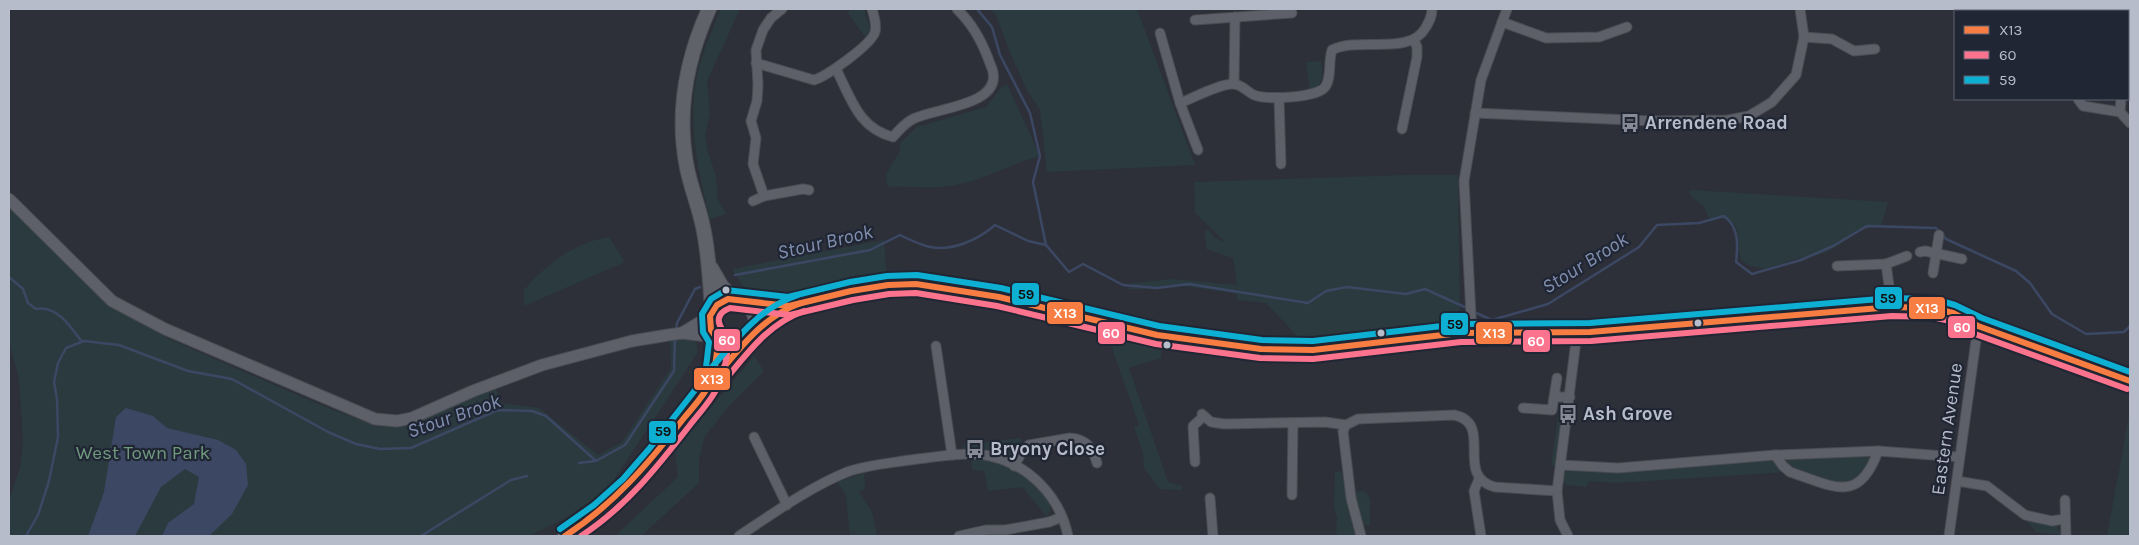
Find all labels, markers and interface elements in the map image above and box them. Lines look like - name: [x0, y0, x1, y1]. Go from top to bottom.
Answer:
- legend: [1954, 10, 2129, 100]
- text: X13: [1999, 21, 2022, 39]
- text: 60: [1999, 46, 2017, 64]
- text: 59: [1999, 71, 2016, 89]
- bus stop icon: Arrendene Road: [1619, 112, 1641, 134]
- place label: Arrendene Road: [1645, 112, 1788, 134]
- water label: Stour Brook: [775, 220, 876, 264]
- water label: Stour Brook: [1538, 227, 1633, 299]
- line badge: 59: [1011, 282, 1040, 306]
- unlabelled marker: [721, 285, 731, 295]
- text: 59: [1018, 286, 1034, 303]
- line badge: 59: [1874, 286, 1903, 310]
- text: 59: [1880, 290, 1896, 307]
- line badge: X13: [1908, 296, 1946, 320]
- text: X13: [1915, 300, 1939, 317]
- line badge: X13: [1046, 301, 1084, 325]
- text: X13: [1053, 305, 1077, 322]
- line badge: 59: [1440, 312, 1469, 336]
- line badge: 60: [1947, 315, 1976, 339]
- text: 59: [1447, 316, 1463, 333]
- unlabelled marker: [1693, 318, 1703, 328]
- text: 60: [1953, 319, 1971, 336]
- line badge: 60: [1097, 321, 1126, 345]
- line badge: X13: [1475, 321, 1513, 345]
- text: 60: [1102, 325, 1120, 342]
- text: X13: [1482, 325, 1506, 342]
- line badge: 60: [713, 328, 741, 352]
- unlabelled marker: [1376, 328, 1386, 338]
- line badge: 60: [1522, 329, 1551, 353]
- text: 60: [718, 332, 736, 349]
- text: 60: [1527, 333, 1545, 350]
- unlabelled marker: [1162, 340, 1172, 350]
- street label: Eastern Avenue: [1927, 361, 1967, 497]
- line badge: X13: [693, 367, 731, 391]
- text: X13: [700, 371, 724, 388]
- water label: Stour Brook: [404, 389, 505, 443]
- bus stop icon: Ash Grove: [1557, 403, 1579, 425]
- place label: Ash Grove: [1583, 403, 1673, 425]
- line badge: 59: [648, 420, 677, 444]
- text: 59: [655, 423, 671, 440]
- bus stop icon: Bryony Close: [964, 438, 986, 460]
- place label: Bryony Close: [990, 438, 1105, 460]
- park label: West Town Park: [76, 442, 211, 464]

